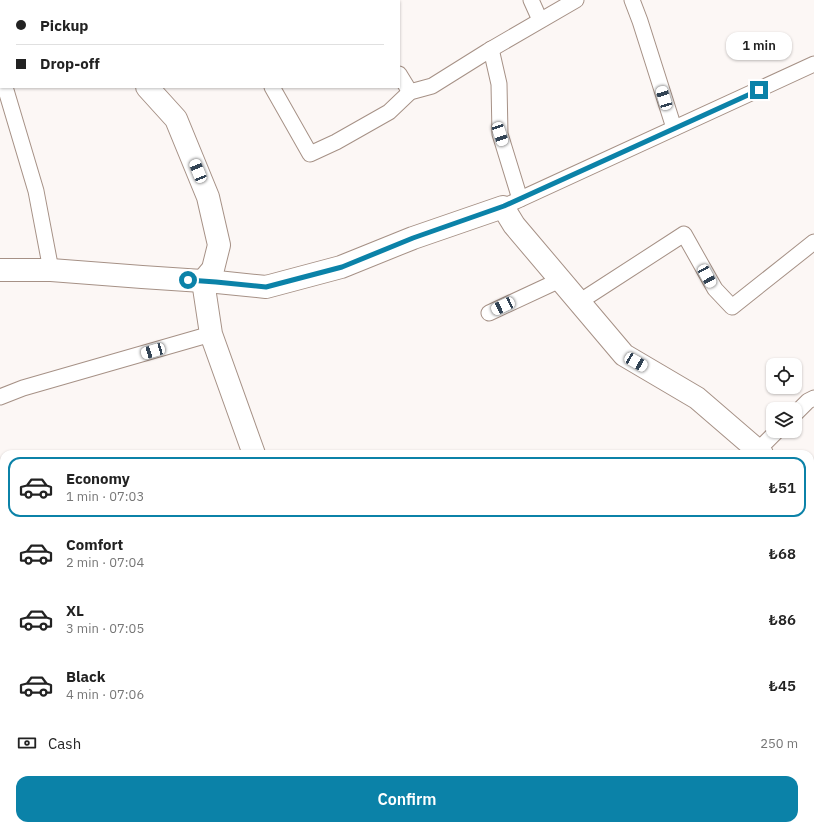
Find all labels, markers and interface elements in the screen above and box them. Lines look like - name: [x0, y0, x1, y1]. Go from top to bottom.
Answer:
- text: Pickup: [40, 16, 88, 35]
- callout: 1 min: [726, 32, 792, 60]
- text: 1 min: [742, 37, 776, 54]
- text: Drop-off: [40, 54, 100, 73]
- route end: [750, 81, 768, 99]
- car: [655, 85, 673, 111]
- car: [491, 121, 509, 147]
- car: [188, 158, 208, 184]
- car: [696, 263, 718, 289]
- route start: [179, 271, 197, 289]
- car: [490, 295, 516, 317]
- car: [140, 342, 166, 360]
- car: [623, 351, 649, 373]
- map controls: [766, 358, 802, 438]
- button: locate: [766, 358, 802, 394]
- button: layers: [766, 402, 802, 438]
- icon: car: [18, 469, 54, 505]
- text: Economy: [66, 469, 130, 488]
- text: ₺51: [769, 478, 796, 497]
- text: 1 min · 07:03: [66, 488, 144, 505]
- icon: car: [18, 535, 54, 571]
- text: Comfort: [66, 535, 123, 554]
- text: ₺68: [769, 544, 796, 563]
- text: 2 min · 07:04: [66, 554, 144, 571]
- icon: car: [18, 601, 54, 637]
- text: XL: [66, 601, 84, 620]
- text: ₺86: [769, 610, 796, 629]
- text: 3 min · 07:05: [66, 620, 144, 637]
- icon: car: [18, 667, 54, 703]
- text: Black: [66, 667, 106, 686]
- text: ₺45: [769, 676, 796, 695]
- text: 4 min · 07:06: [66, 686, 144, 703]
- icon: cash: [16, 732, 38, 754]
- text: Cash: [48, 734, 81, 753]
- text: 250 m: [760, 735, 798, 752]
- button: Confirm: [16, 776, 798, 822]

